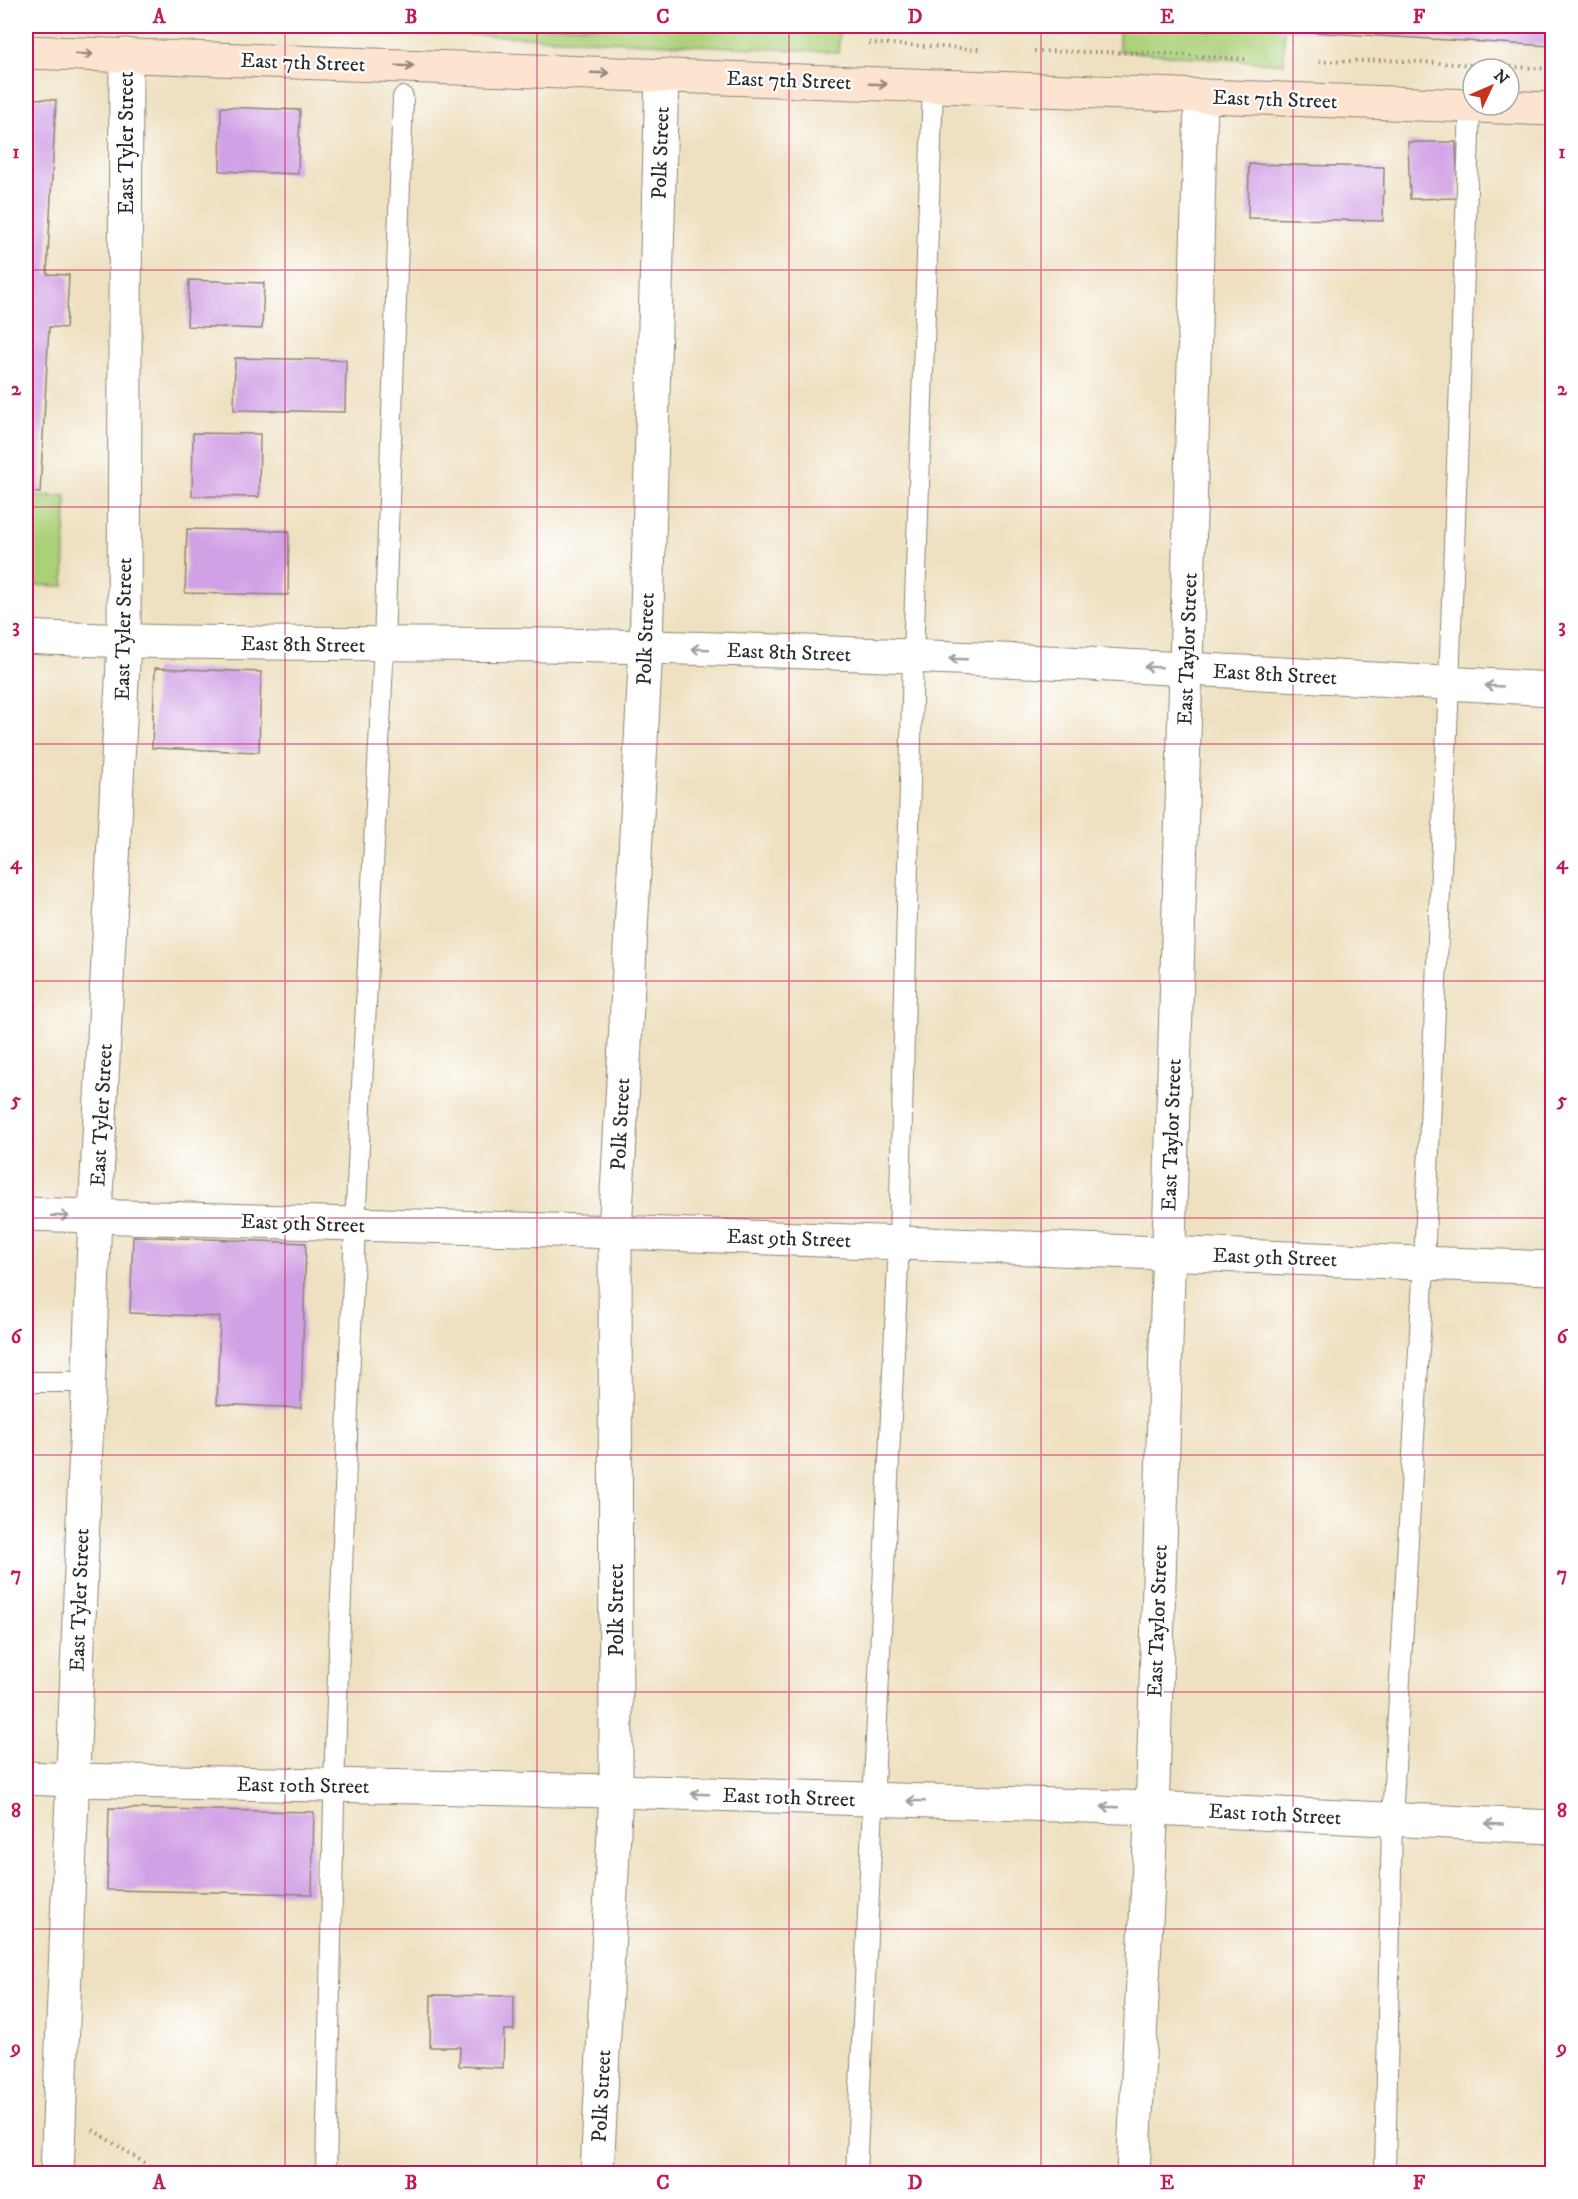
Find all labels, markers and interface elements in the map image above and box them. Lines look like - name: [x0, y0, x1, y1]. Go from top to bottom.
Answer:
- text: A: [152, 5, 167, 30]
- text: B: [405, 5, 417, 30]
- text: C: [656, 5, 670, 30]
- text: D: [908, 5, 923, 30]
- text: E: [1160, 5, 1174, 30]
- text: F: [1413, 5, 1426, 30]
- one-way arrow: [73, 48, 93, 60]
- street label: East 7th Street: [240, 48, 366, 78]
- north arrow: [1461, 57, 1521, 117]
- one-way arrow: [394, 60, 414, 71]
- street label: East 7th Street: [726, 66, 852, 96]
- text: N: [1489, 66, 1513, 89]
- one-way arrow: [589, 68, 609, 79]
- street label: East Tyler Street: [114, 71, 140, 215]
- one-way arrow: [868, 78, 888, 89]
- street label: East 7th Street: [1212, 85, 1338, 115]
- street label: Polk Street: [646, 106, 676, 200]
- text: 1: [12, 140, 20, 165]
- text: 1: [1558, 140, 1566, 165]
- text: 2: [11, 377, 22, 402]
- text: 2: [1557, 377, 1568, 402]
- street label: East Tyler Street: [110, 557, 138, 701]
- street label: East Taylor Street: [1172, 572, 1204, 726]
- street label: Polk Street: [631, 592, 661, 686]
- text: 3: [12, 614, 20, 639]
- text: 3: [1558, 614, 1566, 639]
- street label: East 8th Street: [241, 631, 366, 659]
- street label: East 8th Street: [726, 638, 852, 668]
- one-way arrow: [690, 643, 710, 654]
- one-way arrow: [948, 653, 968, 665]
- street label: East 8th Street: [1212, 659, 1338, 691]
- one-way arrow: [1143, 662, 1163, 673]
- one-way arrow: [1485, 680, 1505, 691]
- text: 4: [10, 851, 23, 876]
- text: 4: [1556, 851, 1569, 876]
- street label: East Tyler Street: [85, 1042, 119, 1187]
- street label: East Taylor Street: [1156, 1058, 1188, 1212]
- street label: Polk Street: [606, 1077, 636, 1171]
- text: 5: [10, 1088, 21, 1113]
- text: 5: [1556, 1088, 1567, 1113]
- street label: East 9th Street: [240, 1209, 366, 1239]
- one-way arrow: [50, 1210, 70, 1221]
- street label: East 9th Street: [726, 1224, 852, 1254]
- street label: East 9th Street: [1212, 1243, 1338, 1273]
- text: 6: [11, 1325, 23, 1350]
- text: 6: [1557, 1325, 1569, 1350]
- street label: East Tyler Street: [65, 1528, 96, 1672]
- street label: East Taylor Street: [1142, 1544, 1174, 1698]
- text: 7: [11, 1562, 21, 1587]
- text: 7: [1557, 1562, 1567, 1587]
- street label: Polk Street: [604, 1563, 630, 1656]
- street label: East 10th Street: [236, 1772, 370, 1800]
- street label: East 10th Street: [722, 1783, 856, 1813]
- one-way arrow: [690, 1788, 710, 1799]
- one-way arrow: [906, 1795, 926, 1806]
- text: 8: [11, 1799, 21, 1824]
- street label: East 10th Street: [1208, 1799, 1342, 1831]
- text: 8: [1557, 1799, 1567, 1824]
- one-way arrow: [1101, 1801, 1121, 1813]
- one-way arrow: [1485, 1818, 1505, 1829]
- text: 9: [9, 2036, 21, 2061]
- text: 9: [1555, 2036, 1567, 2061]
- street label: Polk Street: [587, 2049, 617, 2143]
- text: A: [152, 2171, 167, 2196]
- text: B: [405, 2171, 417, 2196]
- text: C: [656, 2171, 670, 2196]
- text: D: [908, 2171, 923, 2196]
- text: E: [1160, 2171, 1174, 2196]
- text: F: [1413, 2171, 1426, 2196]

